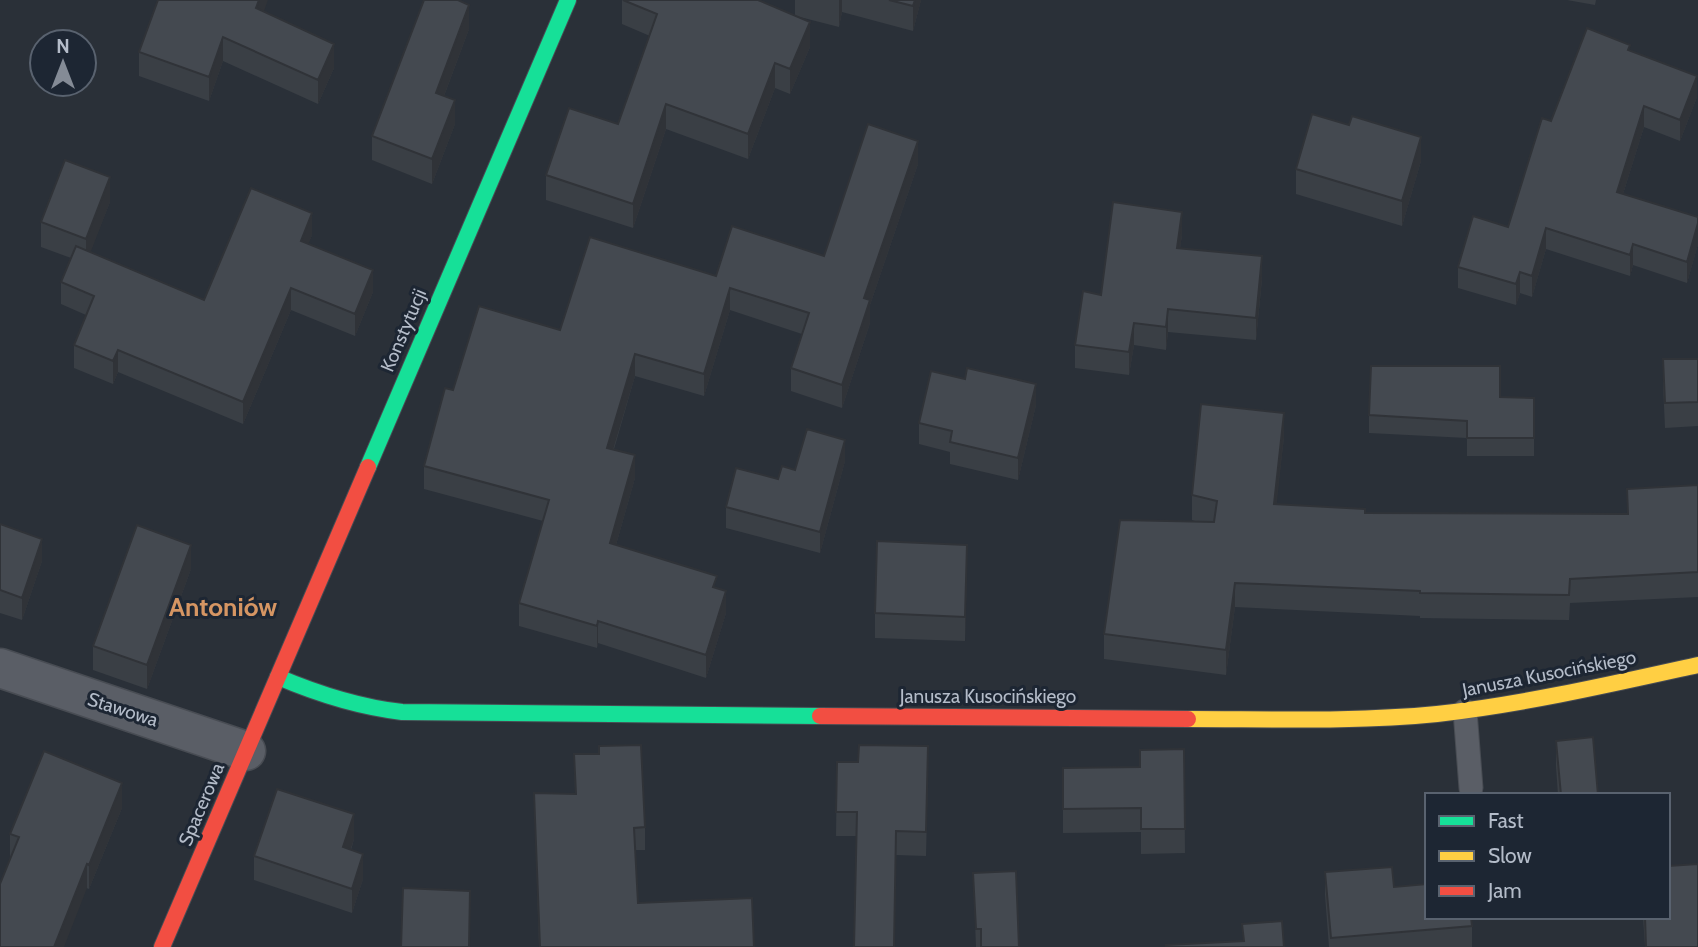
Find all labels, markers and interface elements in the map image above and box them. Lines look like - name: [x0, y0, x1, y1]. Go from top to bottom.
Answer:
- north arrow: [28, 28, 98, 98]
- text: N: [56, 35, 70, 58]
- street label: Konstytucji: [376, 285, 431, 375]
- district label: Antoniów: [169, 591, 277, 623]
- street label: Janusza Kusocińskiego: [1459, 645, 1638, 702]
- street label: Janusza Kusocińskiego: [899, 685, 1076, 708]
- street label: Stawowa: [85, 687, 161, 732]
- street label: Spacerowa: [174, 759, 229, 849]
- legend: [1425, 793, 1670, 919]
- text: Fast: [1488, 808, 1524, 833]
- text: Slow: [1488, 843, 1532, 868]
- text: Jam: [1487, 878, 1522, 903]

